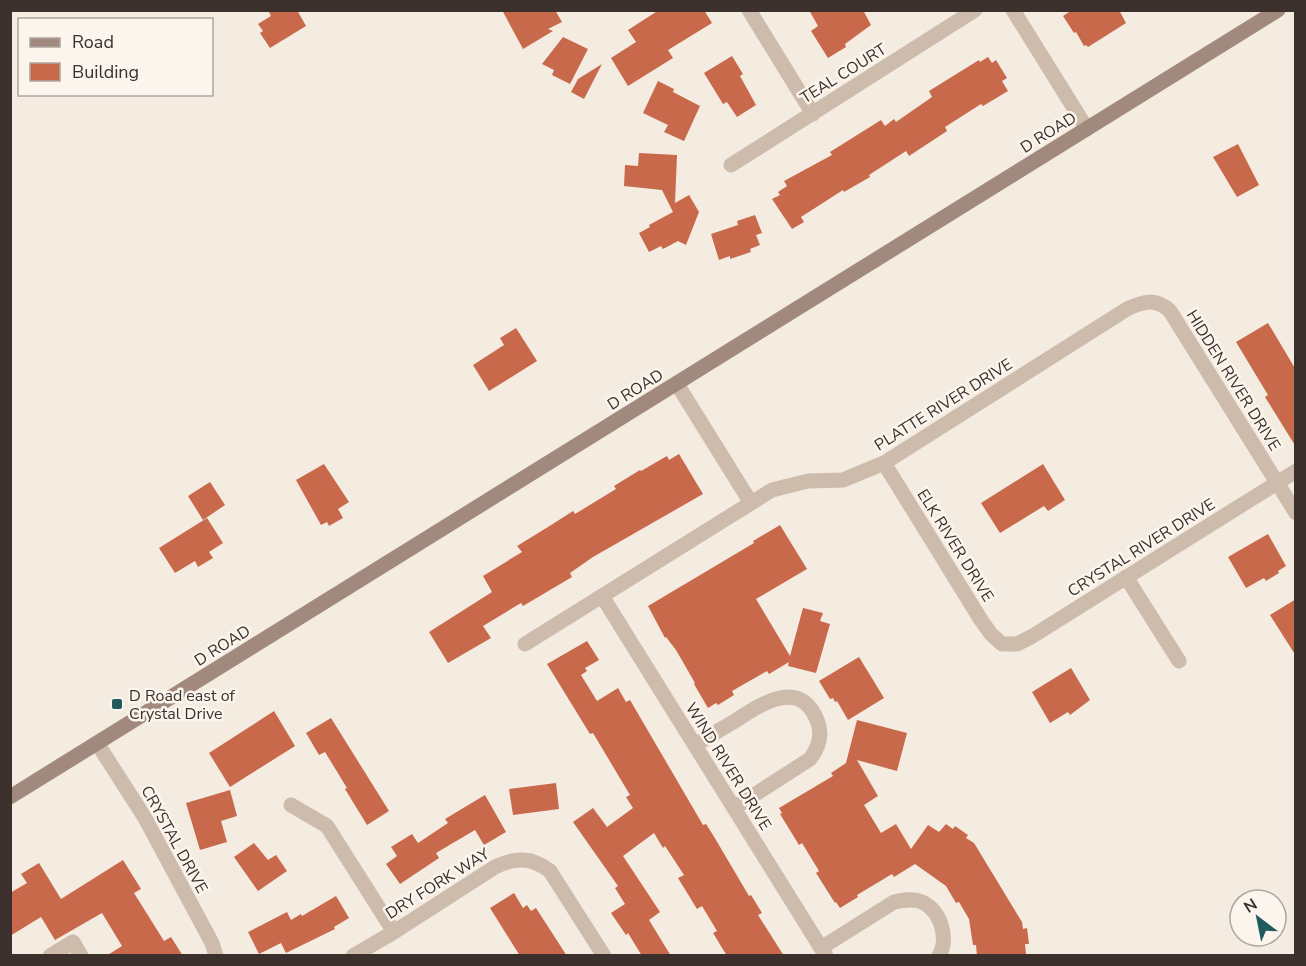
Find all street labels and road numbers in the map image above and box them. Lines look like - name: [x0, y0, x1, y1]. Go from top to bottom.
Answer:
- street label: TEAL COURT: [796, 38, 891, 109]
- street label: D ROAD: [1016, 107, 1081, 159]
- street label: HIDDEN RIVER DRIVE: [1181, 306, 1285, 455]
- street label: PLATTE RIVER DRIVE: [870, 353, 1017, 456]
- street label: D ROAD: [603, 364, 668, 416]
- street label: ELK RIVER DRIVE: [912, 485, 999, 606]
- street label: CRYSTAL RIVER DRIVE: [1064, 493, 1219, 602]
- street label: D ROAD: [190, 620, 255, 672]
- street label: WIND RIVER DRIVE: [680, 699, 776, 834]
- street label: CRYSTAL DRIVE: [135, 782, 213, 897]
- street label: DRY FORK WAY: [381, 843, 494, 925]

